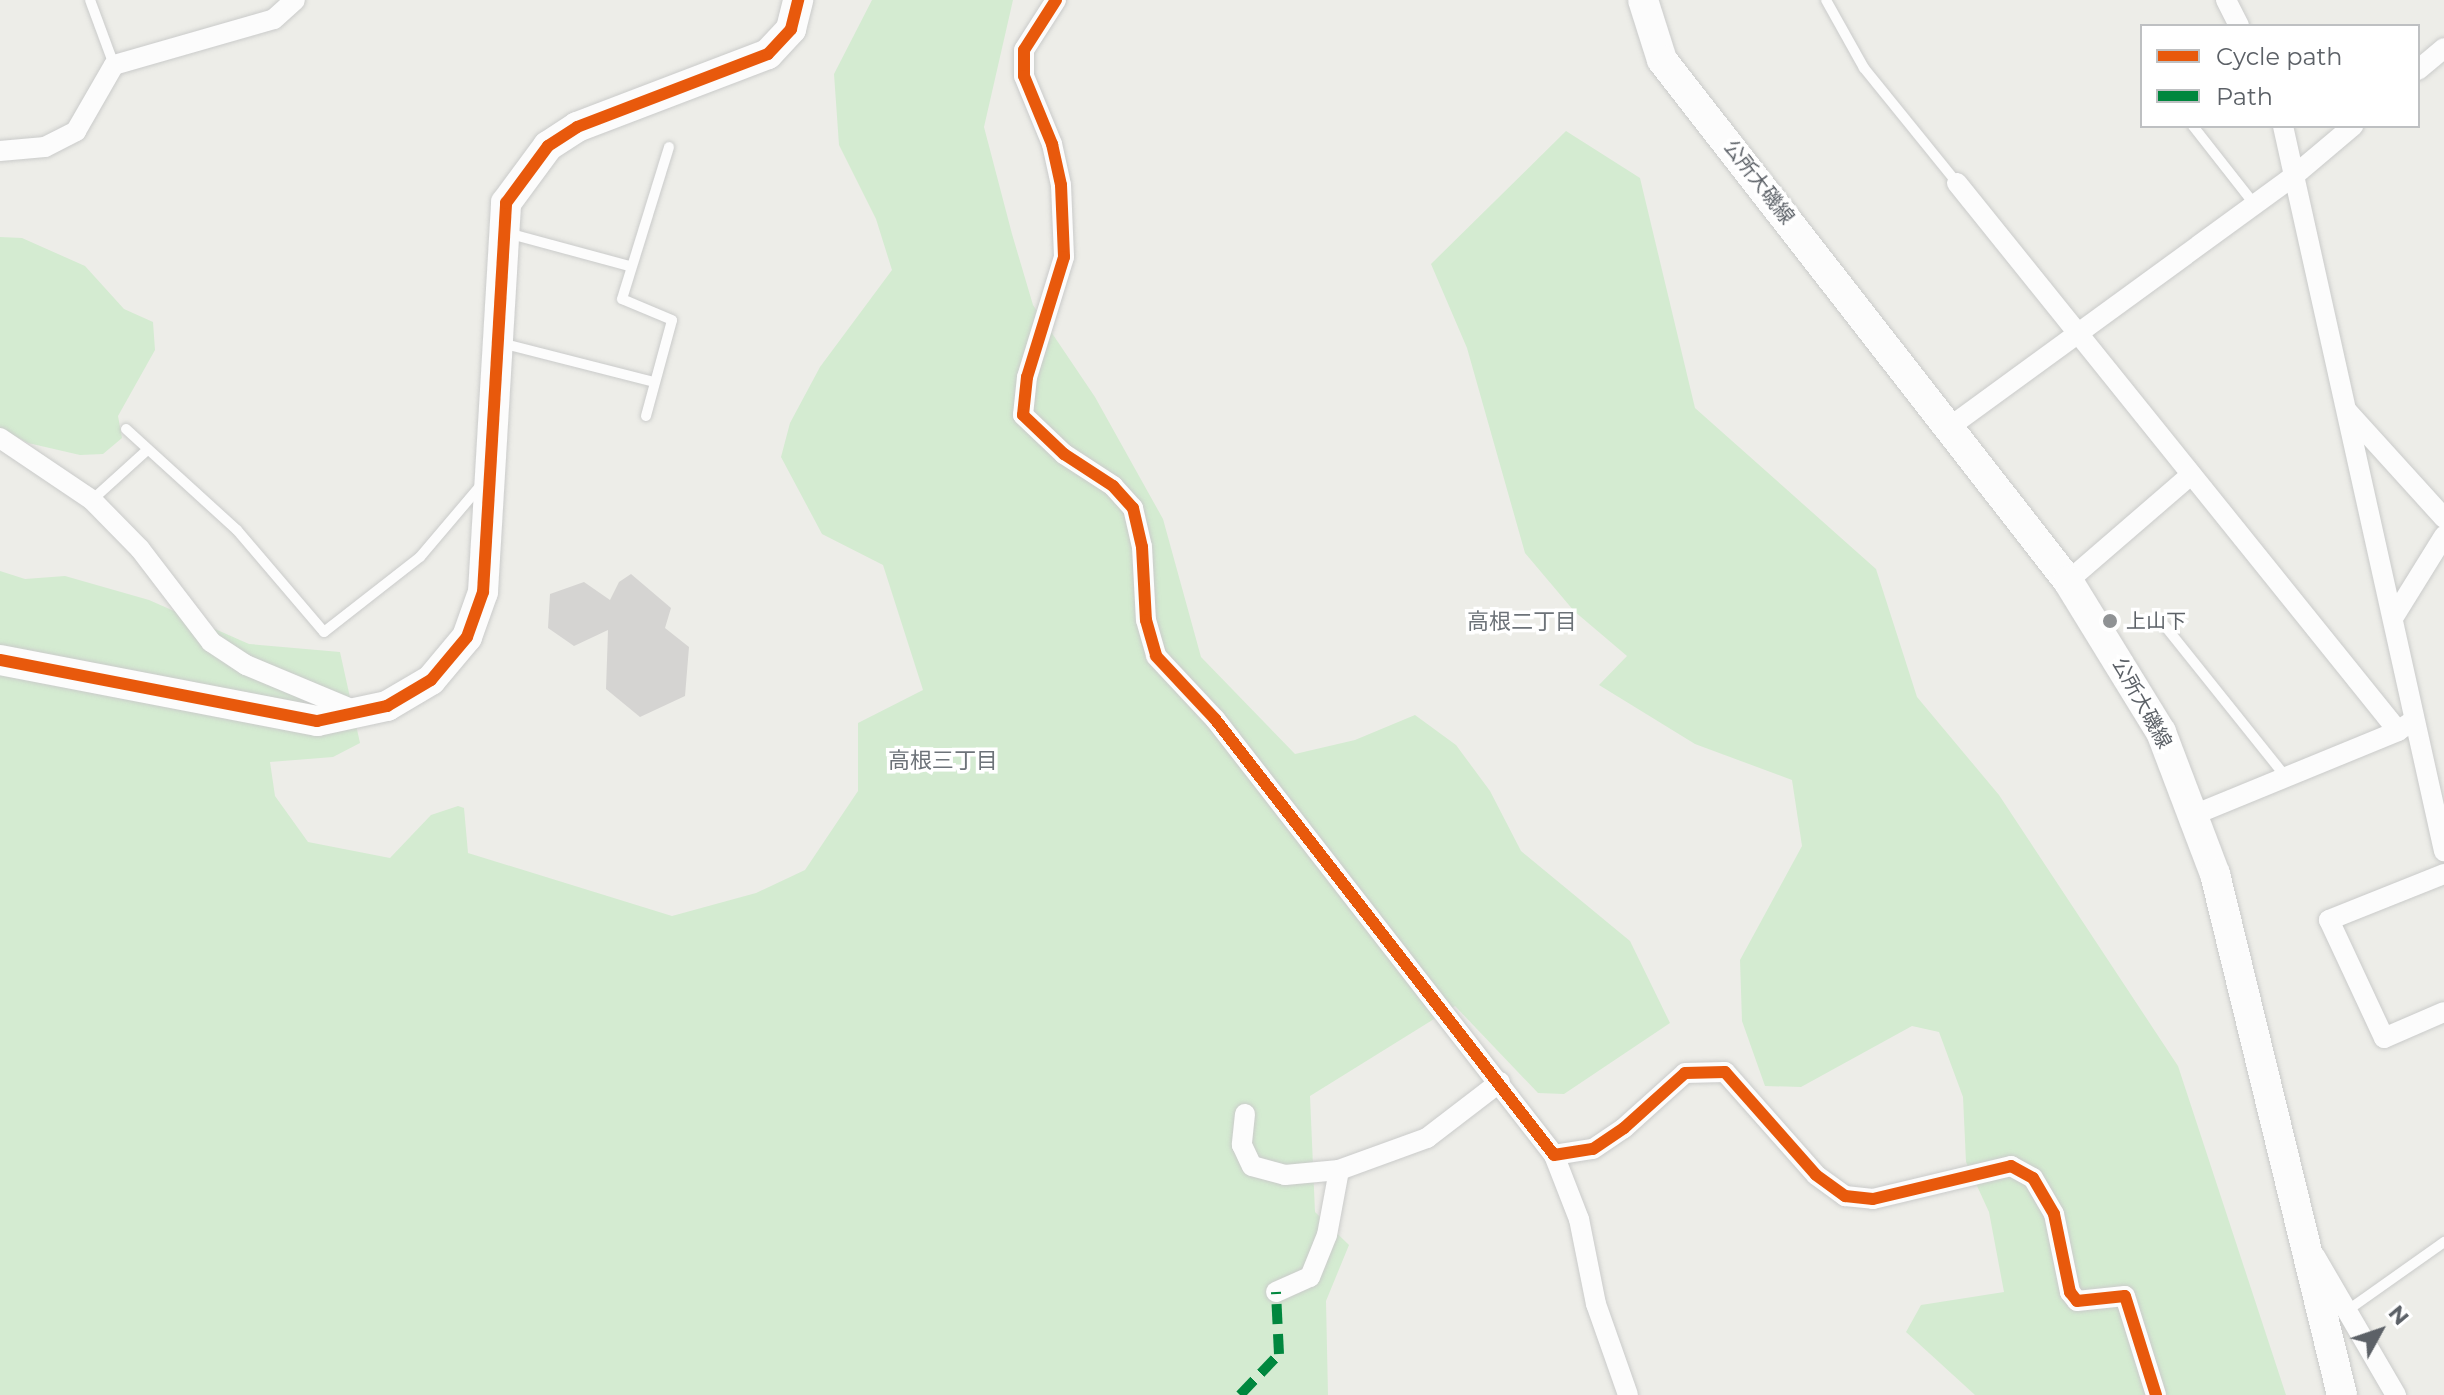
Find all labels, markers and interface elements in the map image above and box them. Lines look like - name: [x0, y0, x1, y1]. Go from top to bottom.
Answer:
- legend: [2140, 24, 2420, 128]
- text: Cycle path: [2216, 42, 2343, 71]
- text: Path: [2216, 82, 2273, 111]
- street label: 公所大磯線: [1719, 135, 1799, 229]
- district label: 高根二丁目: [1467, 609, 1577, 635]
- place label: 上山下: [2126, 609, 2186, 633]
- marker: 上山下: [2101, 612, 2119, 630]
- street label: 公所大磯線: [2107, 653, 2177, 753]
- district label: 高根三丁目: [888, 748, 998, 774]
- north arrow: [2340, 1291, 2420, 1371]
- text: N: [2383, 1300, 2415, 1331]

